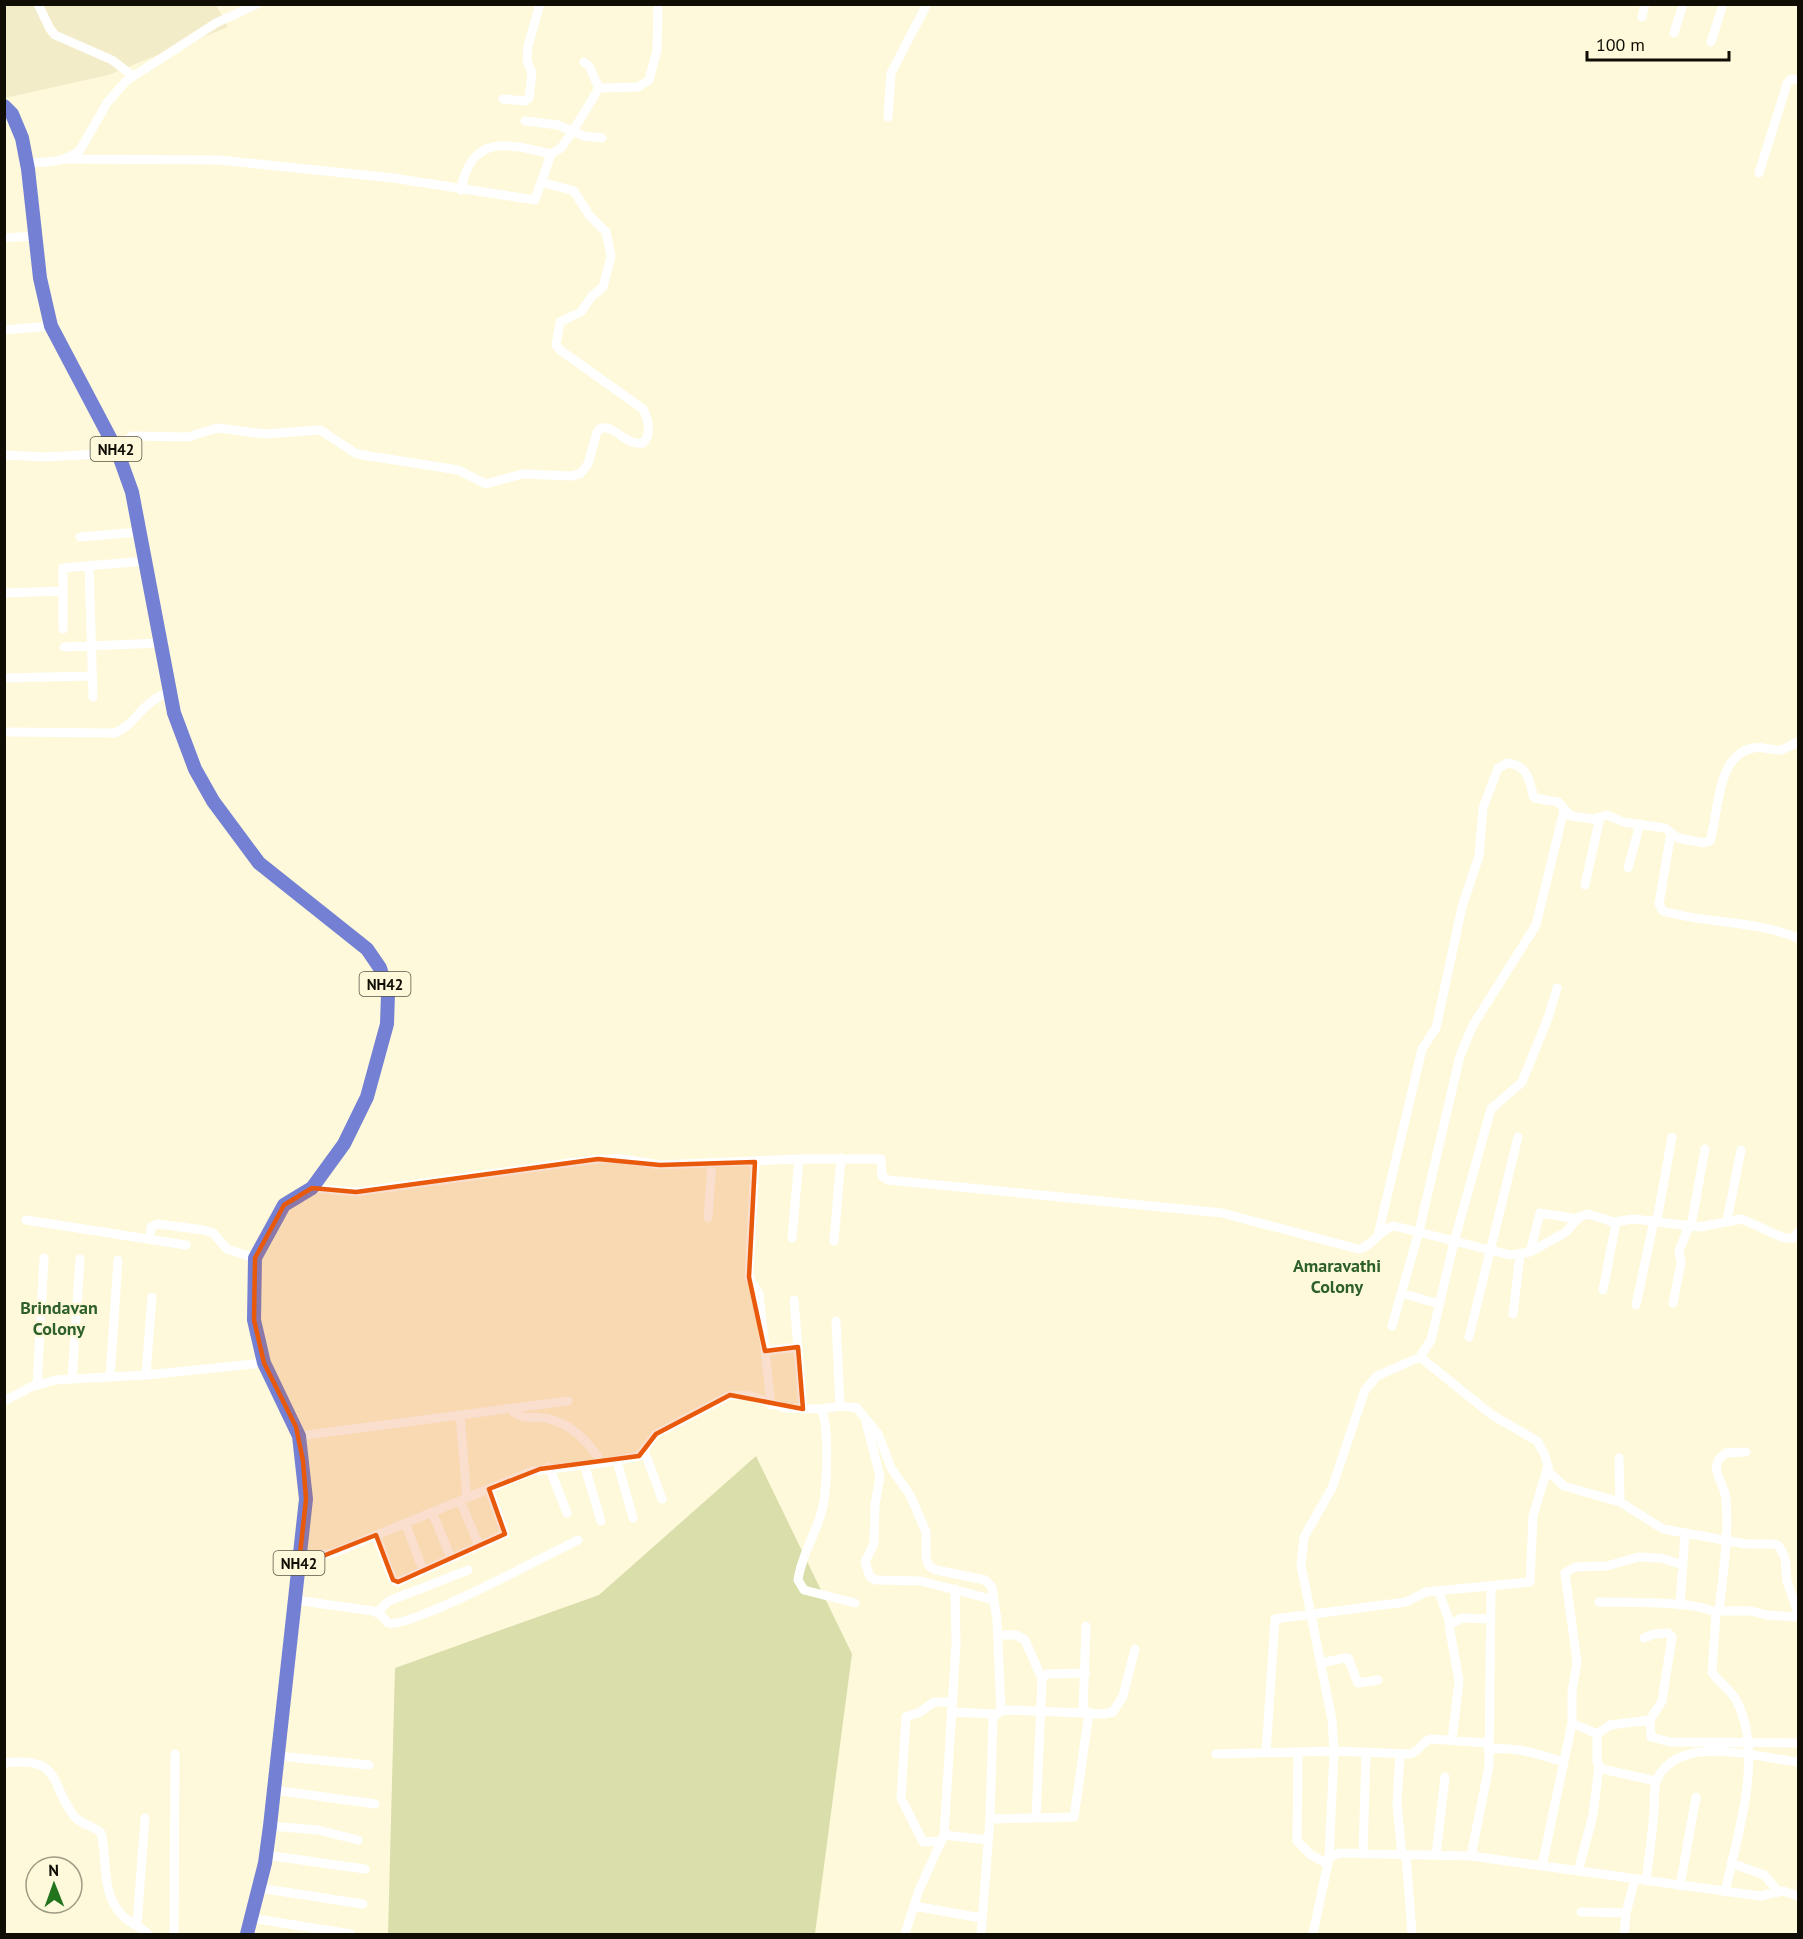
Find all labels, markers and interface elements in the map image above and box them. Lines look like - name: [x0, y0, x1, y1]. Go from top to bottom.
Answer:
- scale bar: [1587, 24, 1730, 62]
- text: 100 m: [1596, 33, 1645, 56]
- road number: NH42: [90, 437, 142, 461]
- road number: NH42: [360, 972, 410, 996]
- district label: Amaravathi Colony: [1293, 1254, 1381, 1298]
- district label: Brindavan Colony: [20, 1296, 98, 1340]
- road number: NH42: [274, 1551, 324, 1575]
- north arrow: [24, 1855, 84, 1915]
- text: N: [48, 1860, 59, 1880]

